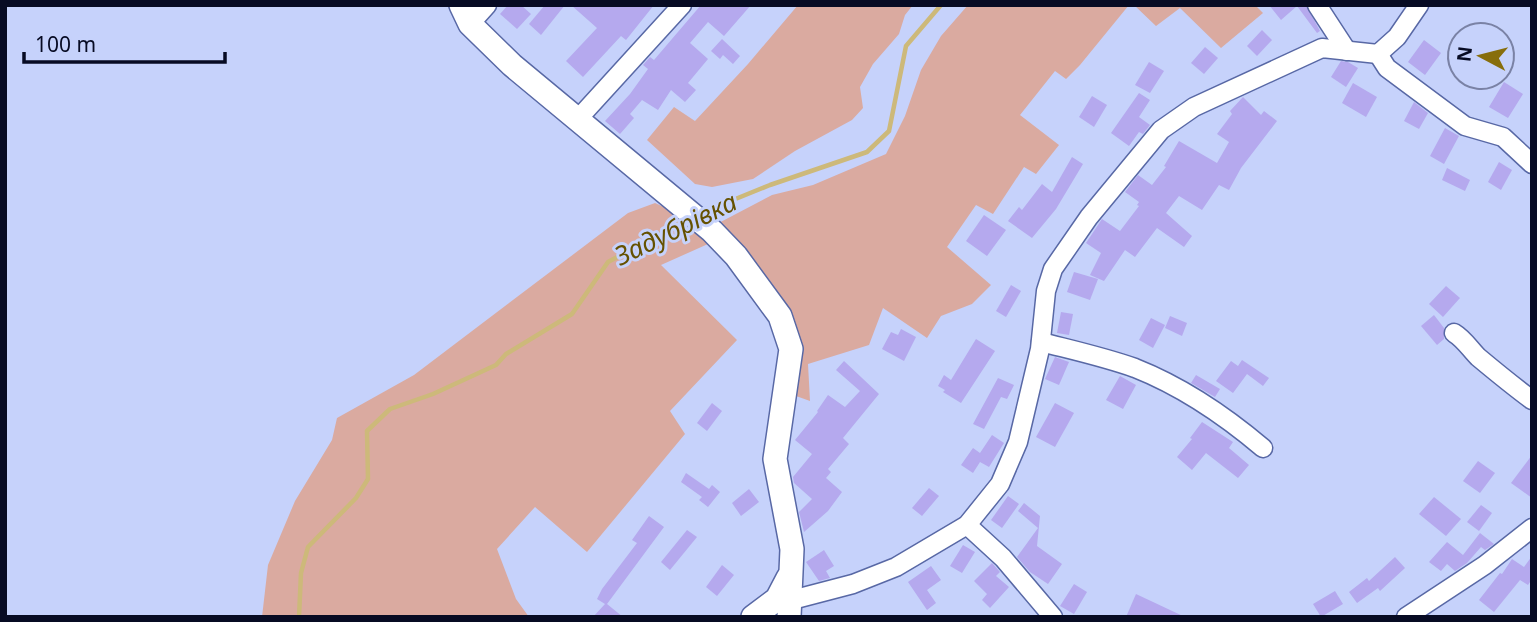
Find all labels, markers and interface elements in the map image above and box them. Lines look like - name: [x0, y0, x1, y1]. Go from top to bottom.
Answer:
- scale bar: [24, 21, 226, 65]
- north arrow: [1446, 21, 1516, 91]
- text: 100 m: [35, 30, 96, 58]
- text: N: [1450, 45, 1478, 63]
- water label: Задубрівка: [607, 183, 743, 274]

